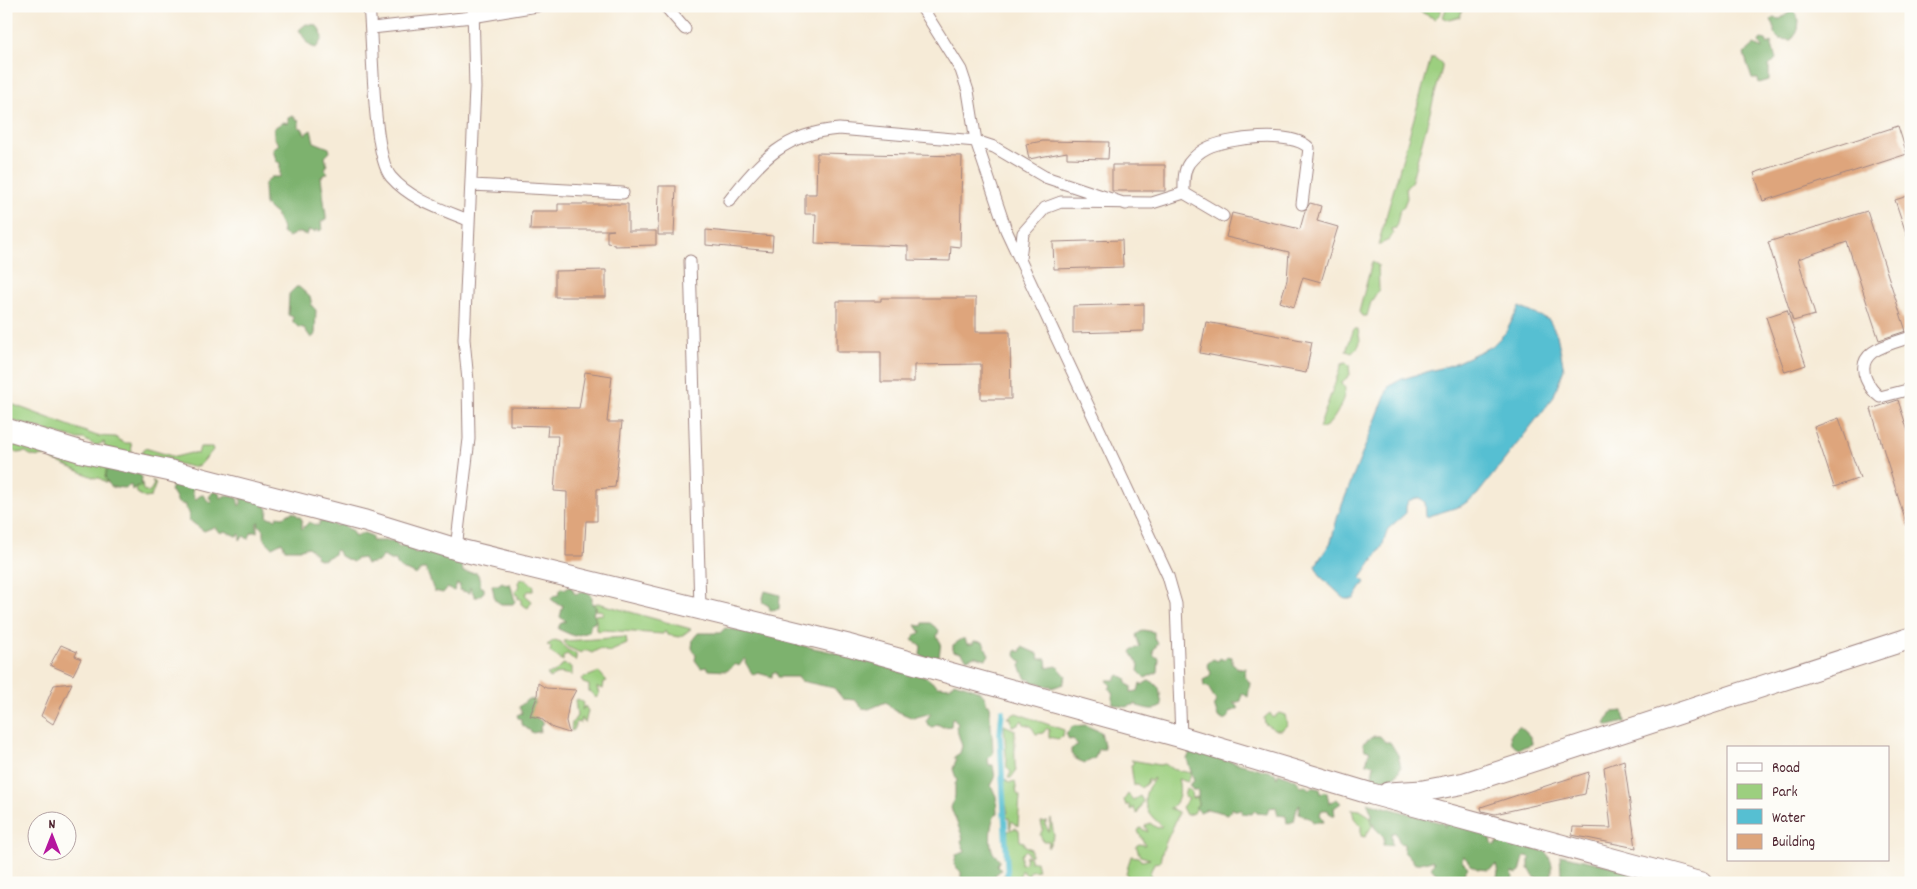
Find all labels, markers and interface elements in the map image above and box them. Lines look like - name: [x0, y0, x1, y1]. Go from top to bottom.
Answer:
- legend: [1727, 746, 1890, 862]
- text: Road: [1772, 758, 1800, 780]
- text: Park: [1772, 782, 1798, 804]
- text: Water: [1772, 808, 1806, 830]
- north arrow: [28, 812, 78, 862]
- text: N: [49, 815, 56, 835]
- text: Building: [1772, 832, 1815, 854]

